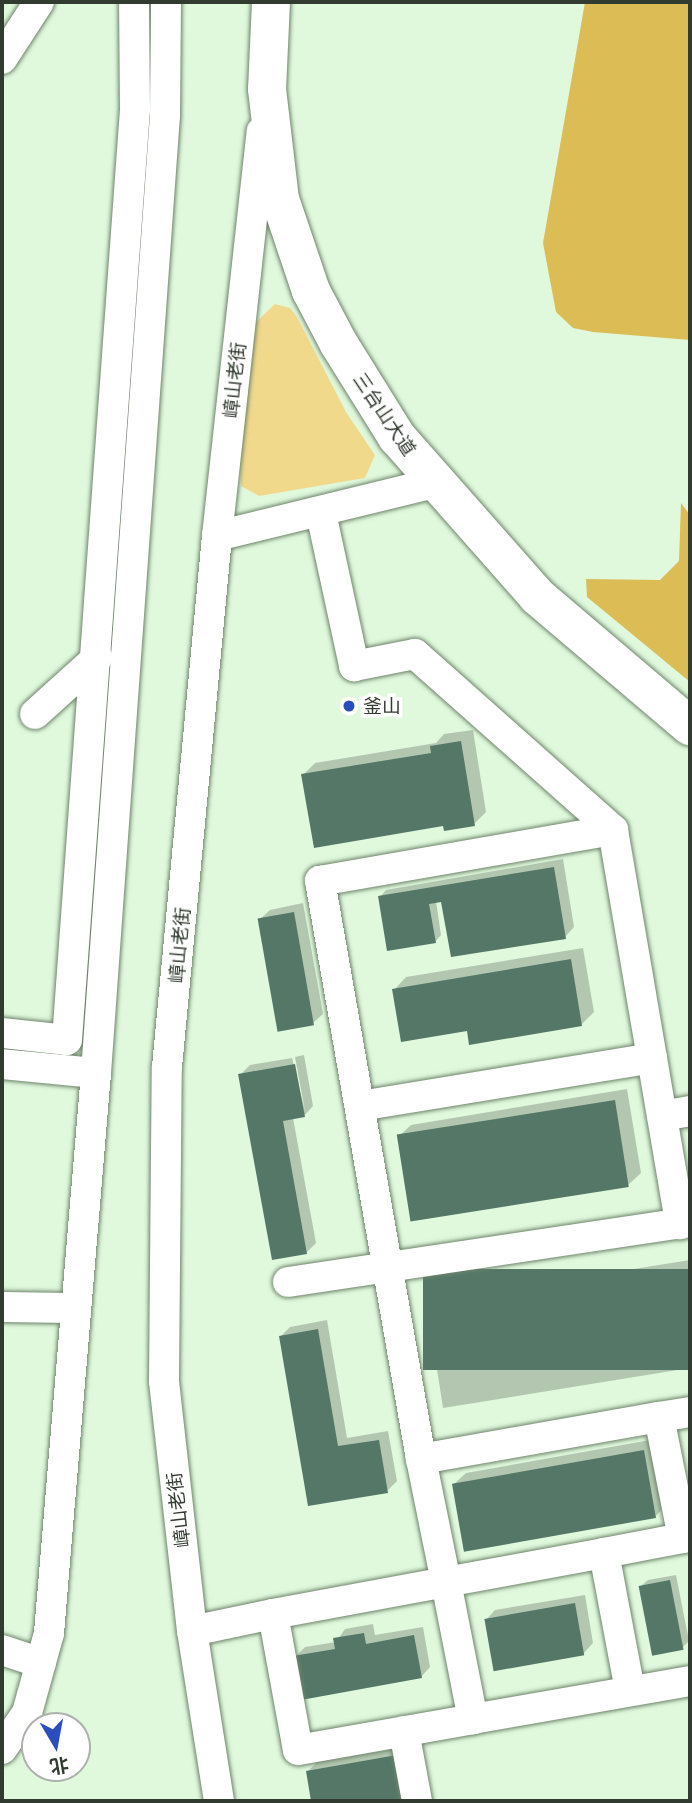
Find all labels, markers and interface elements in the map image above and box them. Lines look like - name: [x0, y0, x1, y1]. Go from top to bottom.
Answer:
- street label: 嶂山老街: [219, 341, 249, 419]
- street label: 三台山大道: [349, 368, 421, 460]
- place label: 釜山: [363, 695, 401, 717]
- marker: 釜山: [341, 698, 357, 714]
- street label: 嶂山老街: [164, 906, 194, 984]
- street label: 嶂山老街: [162, 1471, 194, 1549]
- north arrow: [21, 1712, 91, 1782]
- text: 北: [48, 1750, 71, 1782]

